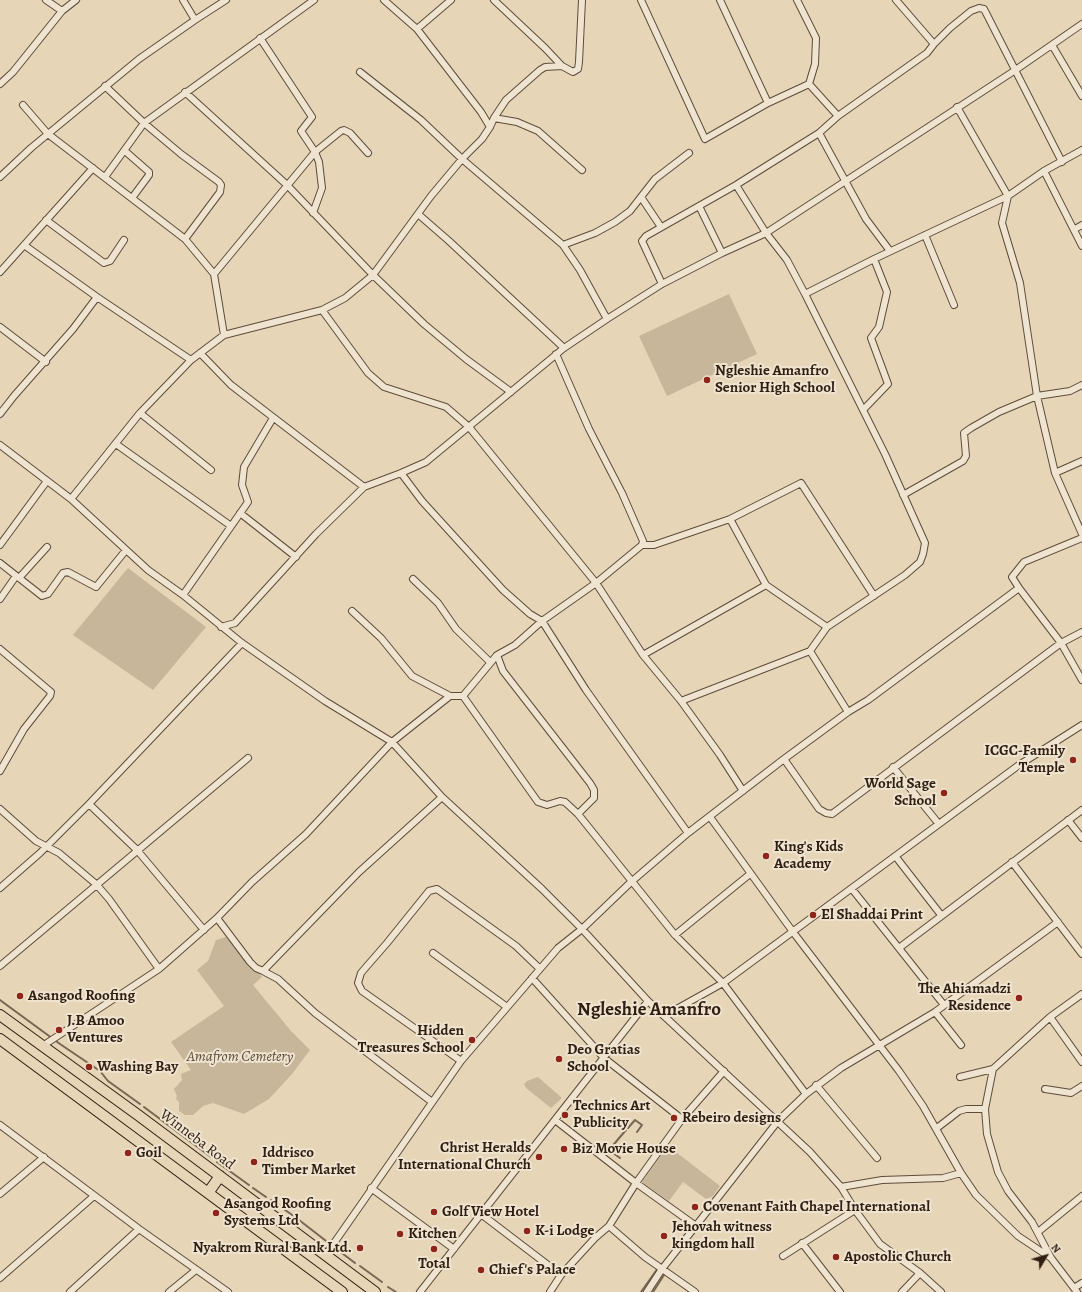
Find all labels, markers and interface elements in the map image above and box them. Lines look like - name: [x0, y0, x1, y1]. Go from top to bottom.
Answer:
- place label: Ngleshie Amanfro Senior High School: [715, 362, 835, 397]
- marker: Ngleshie Amanfro Senior High School: [702, 375, 712, 385]
- place label: ICGC-Family Temple: [984, 742, 1065, 777]
- marker: ICGC-Family Temple: [1068, 755, 1078, 765]
- place label: World Sage School: [865, 775, 936, 810]
- marker: World Sage School: [939, 788, 949, 798]
- place label: King's Kids Academy: [774, 838, 843, 873]
- marker: King's Kids Academy: [761, 851, 771, 861]
- place label: El Shaddai Print: [821, 906, 923, 924]
- marker: El Shaddai Print: [808, 910, 818, 920]
- place label: The Ahiamadzi Residence: [918, 980, 1011, 1015]
- place label: Asangod Roofing: [28, 987, 135, 1005]
- marker: Asangod Roofing: [15, 991, 25, 1001]
- marker: The Ahiamadzi Residence: [1014, 993, 1024, 1003]
- district label: Ngleshie Amanfro: [577, 999, 721, 1021]
- place label: J.B Amoo Ventures: [67, 1012, 125, 1047]
- place label: Hidden Treasures School: [358, 1022, 464, 1057]
- marker: J.B Amoo Ventures: [54, 1025, 64, 1035]
- marker: Hidden Treasures School: [467, 1035, 477, 1045]
- place label: Deo Gratias School: [567, 1041, 640, 1076]
- park label: Amafrom Cemetery: [187, 1048, 293, 1066]
- marker: Deo Gratias School: [554, 1054, 564, 1064]
- place label: Washing Bay: [97, 1058, 178, 1076]
- marker: Washing Bay: [84, 1062, 94, 1072]
- place label: Technics Art Publicity: [573, 1097, 651, 1132]
- street label: Winneba Road: [156, 1106, 238, 1174]
- place label: Rebeiro designs: [682, 1109, 781, 1127]
- marker: Technics Art Publicity: [560, 1110, 570, 1120]
- marker: Rebeiro designs: [669, 1113, 679, 1123]
- place label: Christ Heralds International Church: [398, 1139, 531, 1174]
- place label: Biz Movie House: [572, 1140, 676, 1158]
- place label: Goil: [136, 1144, 162, 1162]
- place label: Iddrisco Timber Market: [262, 1144, 356, 1179]
- marker: Biz Movie House: [559, 1144, 569, 1154]
- marker: Goil: [123, 1148, 133, 1158]
- marker: Christ Heralds International Church: [534, 1152, 544, 1162]
- marker: Iddrisco Timber Market: [249, 1157, 259, 1167]
- place label: Asangod Roofing Systems Ltd: [224, 1195, 331, 1230]
- place label: Covenant Faith Chapel International: [703, 1198, 930, 1216]
- marker: Covenant Faith Chapel International: [690, 1202, 700, 1212]
- place label: Golf View Hotel: [442, 1203, 539, 1221]
- marker: Golf View Hotel: [429, 1207, 439, 1217]
- marker: Asangod Roofing Systems Ltd: [211, 1208, 221, 1218]
- place label: Jehovah witness kingdom hall: [672, 1218, 772, 1253]
- place label: K-i Lodge: [535, 1222, 595, 1240]
- place label: Kitchen: [408, 1225, 457, 1243]
- marker: K-i Lodge: [522, 1226, 532, 1236]
- marker: Kitchen: [395, 1229, 405, 1239]
- marker: Jehovah witness kingdom hall: [659, 1231, 669, 1241]
- north arrow: [1026, 1236, 1066, 1276]
- place label: Nyakrom Rural Bank Ltd.: [193, 1239, 352, 1257]
- text: N: [1047, 1241, 1064, 1256]
- marker: Nyakrom Rural Bank Ltd.: [355, 1243, 365, 1253]
- marker: Total: [429, 1244, 439, 1254]
- place label: Apostolic Church: [844, 1248, 951, 1266]
- marker: Apostolic Church: [831, 1252, 841, 1262]
- place label: Total: [418, 1255, 450, 1273]
- place label: Chief's Palace: [489, 1261, 576, 1279]
- marker: Chief's Palace: [476, 1265, 486, 1275]

